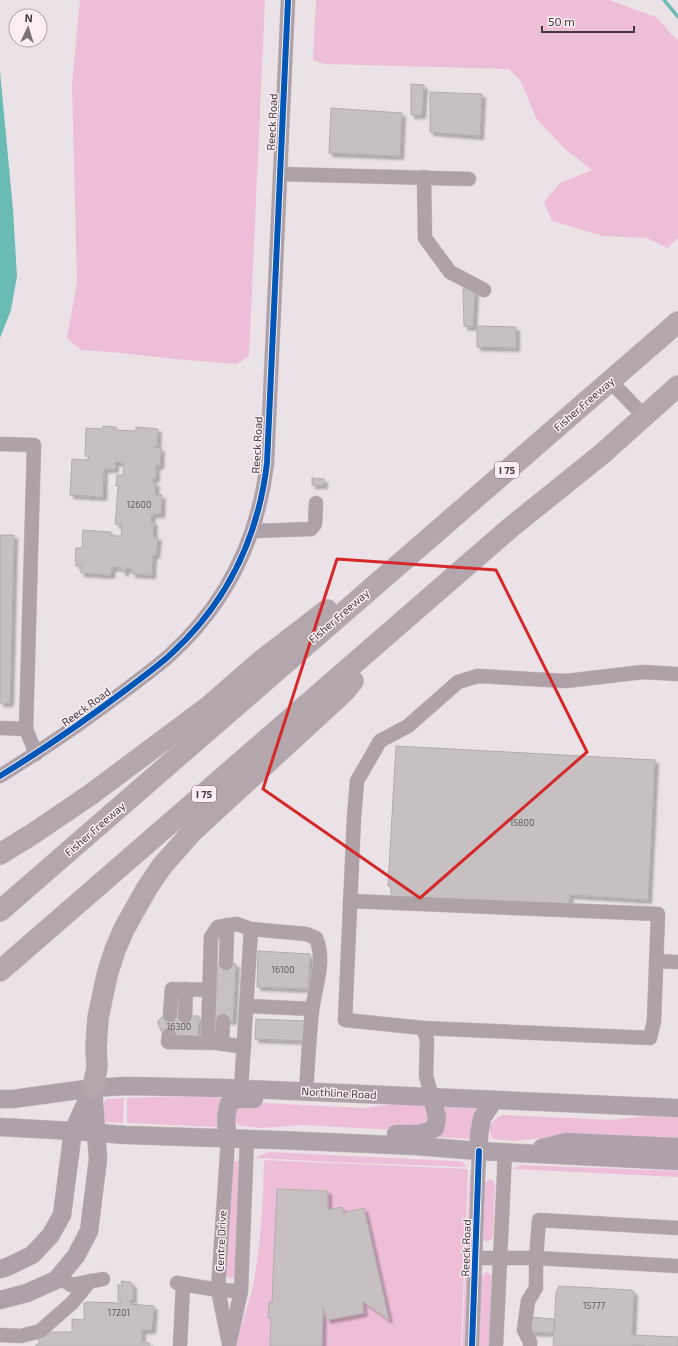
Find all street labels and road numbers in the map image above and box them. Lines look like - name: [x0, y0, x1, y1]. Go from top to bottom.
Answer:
- street label: Reeck Road: [264, 93, 279, 151]
- street label: Fisher Freeway: [551, 374, 617, 433]
- street label: Reeck Road: [249, 416, 264, 474]
- road number: I 75: [495, 462, 519, 478]
- street label: Fisher Freeway: [306, 586, 372, 645]
- street label: Reeck Road: [59, 685, 113, 729]
- road number: I 75: [192, 786, 216, 802]
- street label: Fisher Freeway: [62, 799, 128, 858]
- street label: Northline Road: [301, 1084, 377, 1101]
- street label: Centre Drive: [212, 1210, 229, 1272]
- street label: Reeck Road: [458, 1219, 473, 1277]

